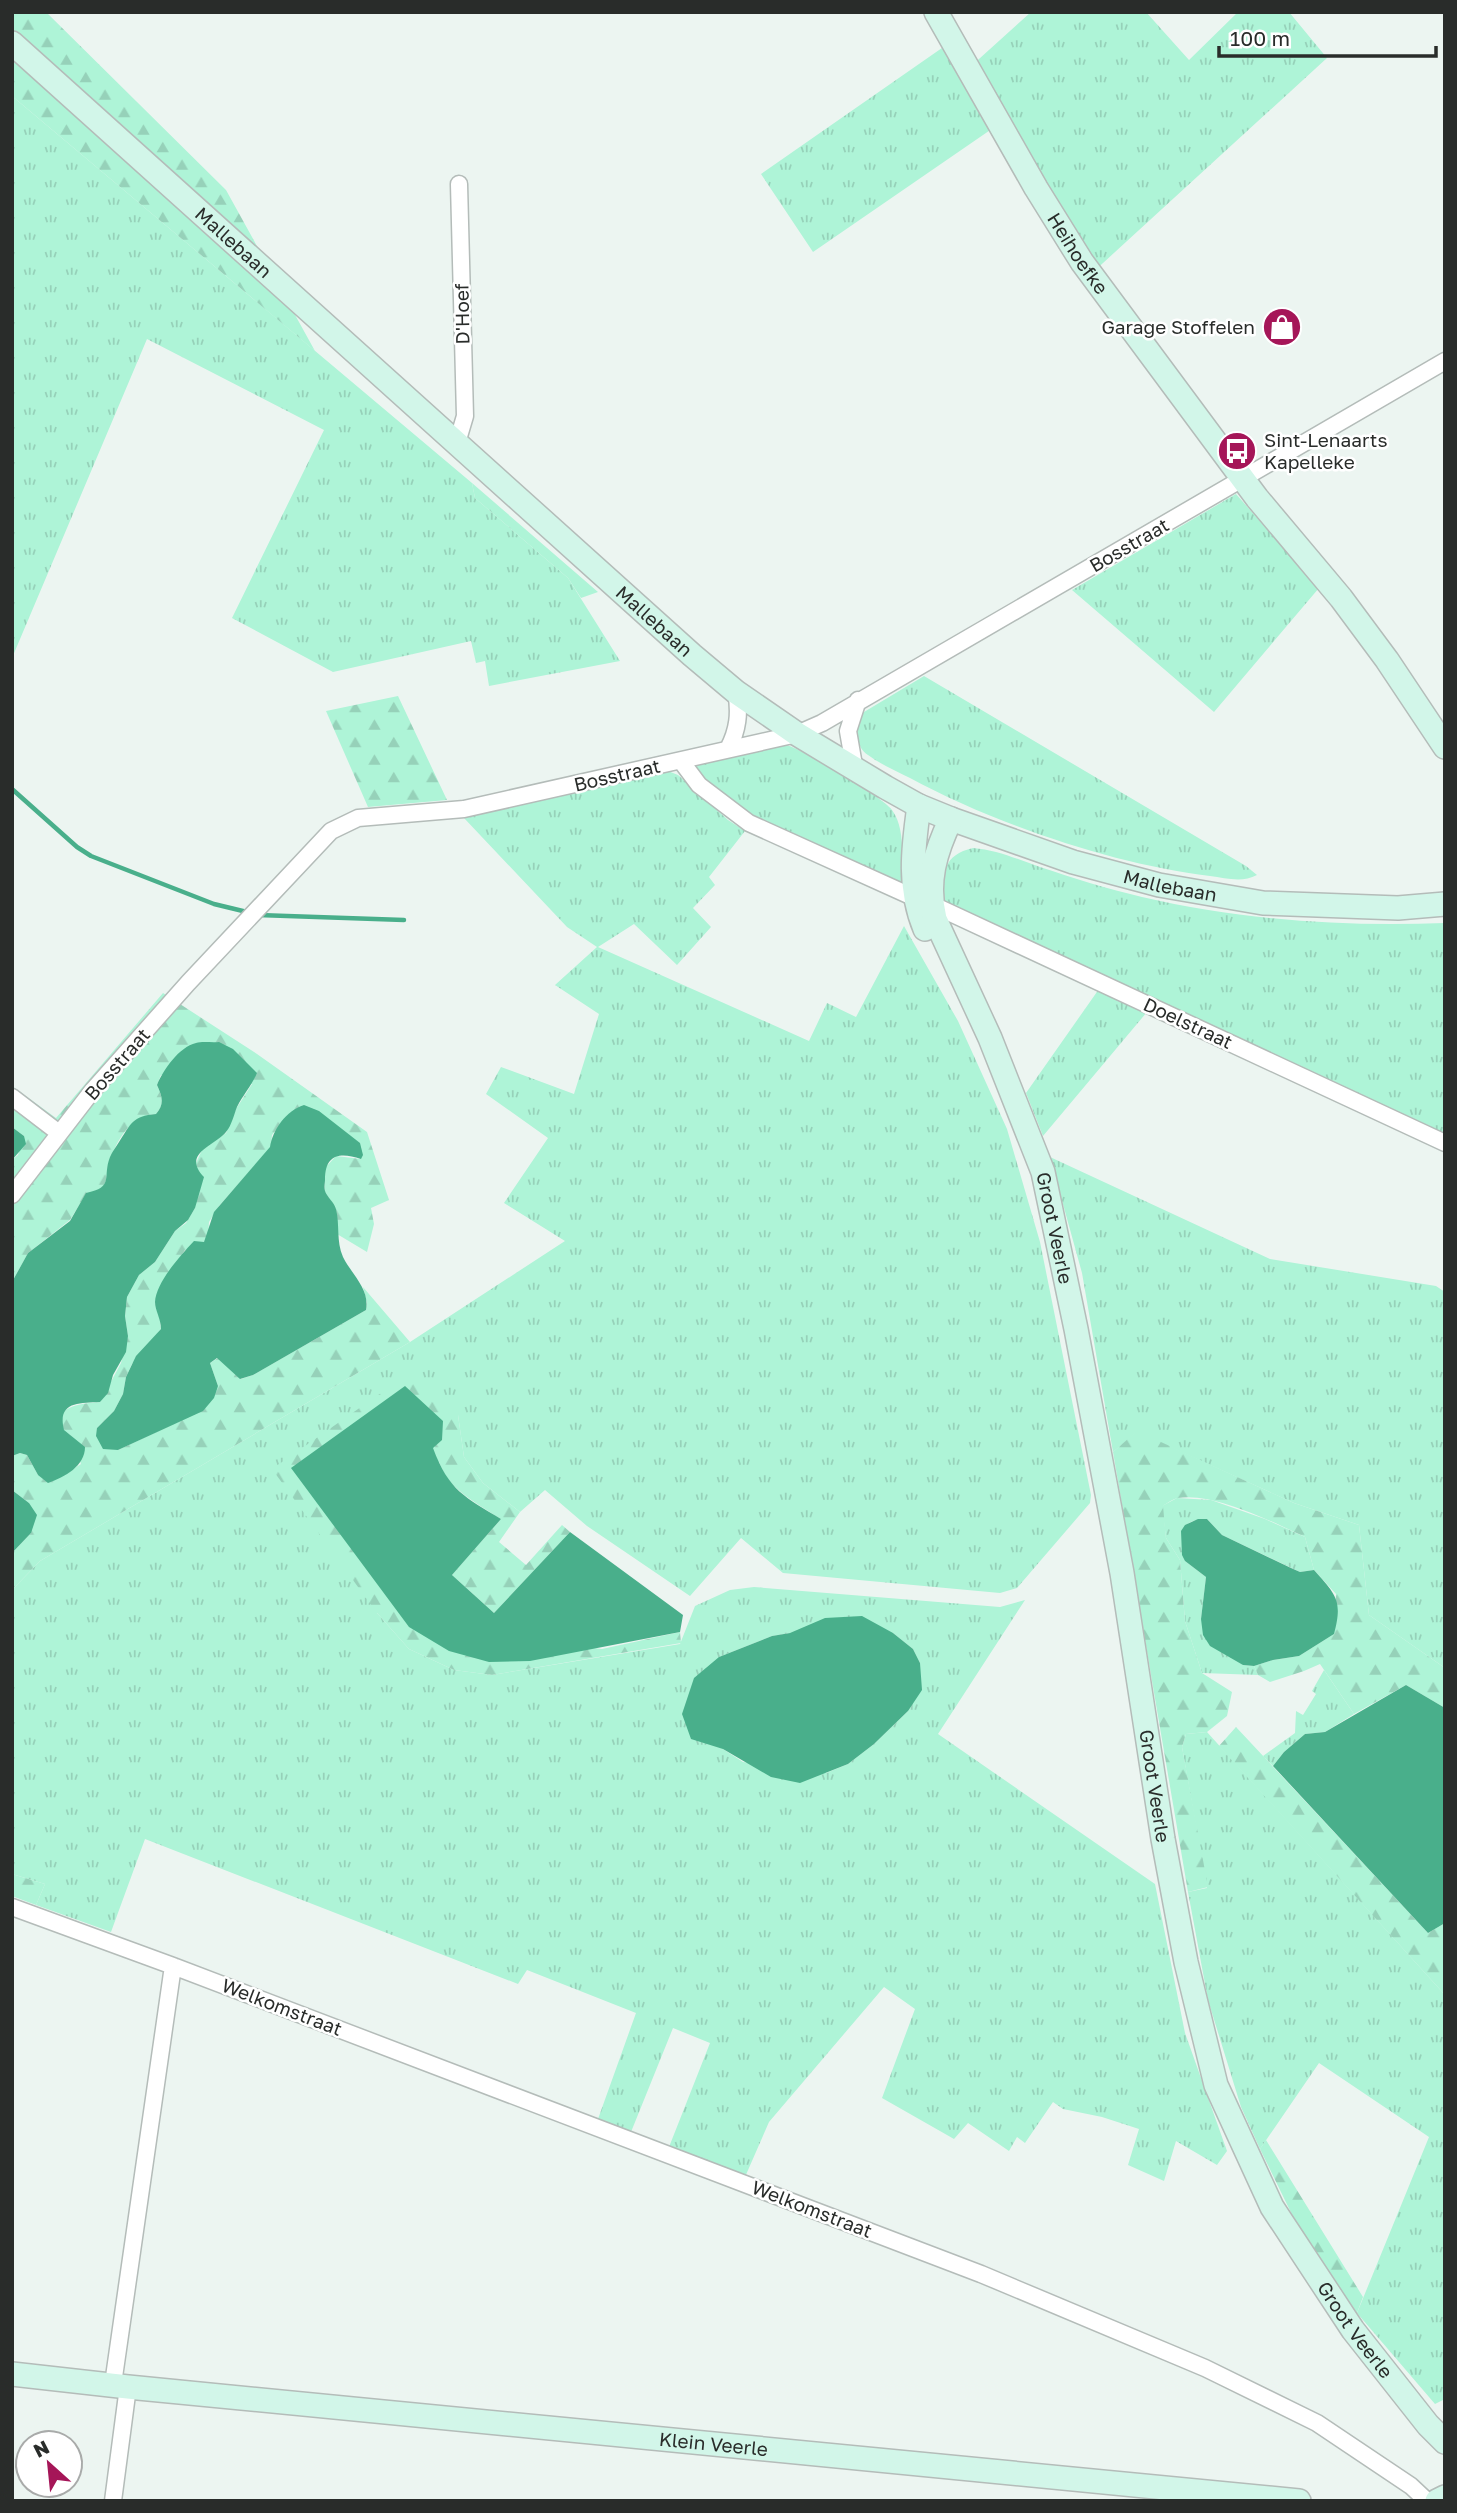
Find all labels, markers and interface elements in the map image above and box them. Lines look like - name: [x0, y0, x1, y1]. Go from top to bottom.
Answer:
- scale bar: [1219, 14, 1436, 58]
- text: 100 m: [1230, 25, 1290, 51]
- street label: Mallebaan: [191, 202, 277, 282]
- street label: Heihoefke: [1043, 208, 1114, 298]
- street label: D'Hoef: [449, 283, 474, 345]
- shop icon: Garage Stoffelen: [1261, 306, 1303, 348]
- place label: Garage Stoffelen: [1101, 315, 1255, 338]
- place label: Sint-Lenaarts Kapelleke: [1264, 428, 1387, 473]
- bus stop icon: Sint-Lenaarts Kapelleke: [1216, 430, 1258, 472]
- street label: Bosstraat: [1085, 513, 1173, 577]
- street label: Mallebaan: [612, 580, 698, 661]
- street label: Bosstraat: [571, 753, 662, 796]
- street label: Mallebaan: [1121, 864, 1219, 906]
- street label: Doelstraat: [1140, 992, 1236, 1053]
- street label: Bosstraat: [79, 1023, 154, 1104]
- street label: Groot Veerle: [1032, 1170, 1078, 1286]
- street label: Groot Veerle: [1135, 1728, 1175, 1844]
- street label: Welkomstraat: [219, 1973, 346, 2040]
- street label: Welkomstraat: [749, 2175, 876, 2242]
- street label: Groot Veerle: [1313, 2277, 1398, 2382]
- street label: Klein Veerle: [658, 2427, 769, 2460]
- north arrow: [14, 2429, 84, 2499]
- text: N: [29, 2435, 53, 2462]

